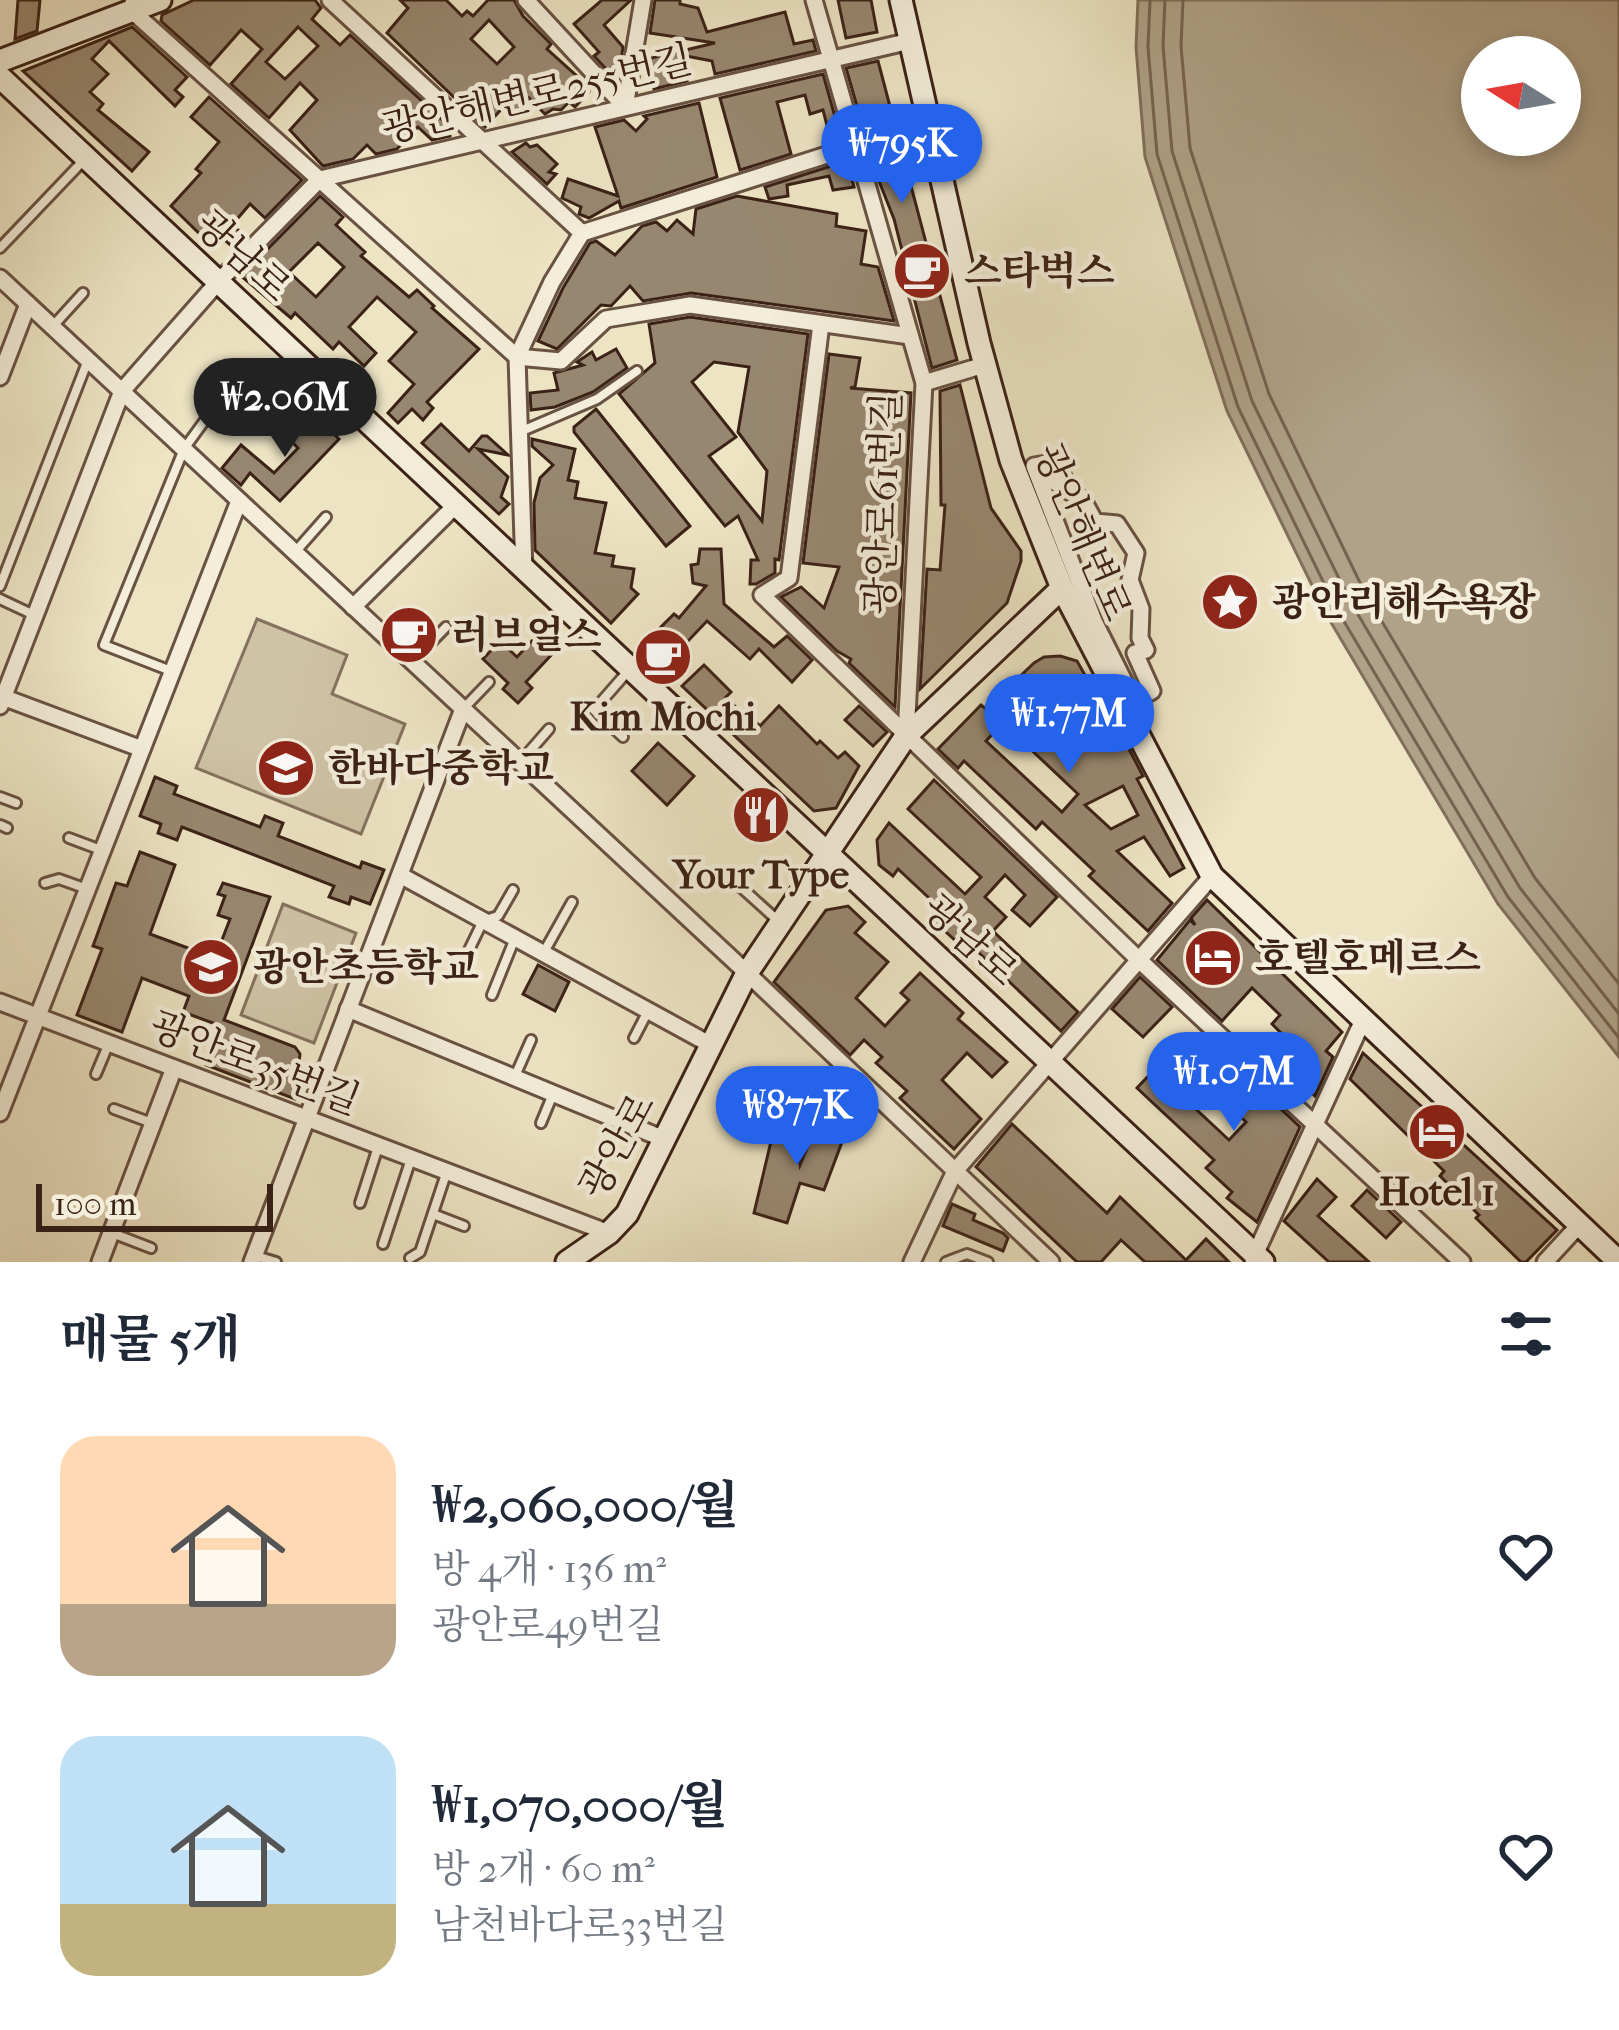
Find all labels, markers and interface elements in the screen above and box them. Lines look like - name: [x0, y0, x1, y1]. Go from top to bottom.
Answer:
- street label: 광안해변로255번길: [377, 36, 697, 152]
- north arrow: [1461, 36, 1581, 156]
- map controls: [1461, 36, 1581, 156]
- pin: ₩795K: [818, 104, 986, 206]
- text: ₩795K: [848, 120, 956, 166]
- street label: 광남로: [186, 201, 300, 311]
- cafe icon: 스타벅스: [891, 240, 953, 302]
- place label: 스타벅스: [964, 248, 1115, 294]
- pin: ₩2.06M: [187, 358, 383, 460]
- text: ₩2.06M: [221, 374, 349, 420]
- street label: 광안로61번길: [856, 391, 910, 615]
- street label: 광안해변로: [1025, 436, 1141, 628]
- place icon: 광안리해수욕장: [1199, 571, 1261, 633]
- place label: 광안리해수욕장: [1272, 579, 1536, 625]
- cafe icon: 러브얼스: [378, 604, 440, 666]
- place label: 러브얼스: [451, 612, 602, 658]
- cafe icon: Kim Mochi: [632, 626, 694, 688]
- pin: ₩1.77M: [971, 674, 1167, 776]
- text: ₩1.77M: [1011, 690, 1127, 736]
- place label: Kim Mochi: [570, 694, 757, 740]
- school or university icon: 한바다중학교: [255, 737, 317, 799]
- place label: 한바다중학교: [328, 745, 554, 791]
- restaurant icon: Your Type: [730, 784, 792, 846]
- place label: Your Type: [671, 852, 849, 898]
- street label: 광남로: [913, 885, 1027, 995]
- hotel icon: 호텔호메르스: [1182, 927, 1244, 989]
- place label: 호텔호메르스: [1255, 935, 1481, 981]
- school or university icon: 광안초등학교: [180, 936, 242, 998]
- place label: 광안초등학교: [253, 944, 479, 990]
- street label: 광안로35번길: [143, 1002, 367, 1124]
- pin: ₩1.07M: [1136, 1032, 1332, 1134]
- text: ₩1.07M: [1174, 1048, 1294, 1094]
- pin: ₩877K: [713, 1066, 881, 1168]
- text: ₩877K: [743, 1082, 851, 1128]
- street label: 광안로: [569, 1085, 665, 1207]
- hotel icon: Hotel 1: [1406, 1101, 1468, 1163]
- place label: Hotel 1: [1379, 1169, 1495, 1215]
- scale bar: [36, 1178, 273, 1231]
- text: 100 m: [54, 1185, 137, 1224]
- icon: filters: [1493, 1301, 1559, 1367]
- text: 매물 5개: [60, 1309, 241, 1369]
- text: ₩2,060,000/월: [432, 1475, 739, 1535]
- icon: home: [156, 1484, 300, 1628]
- icon: heart: [1493, 1523, 1559, 1589]
- text: 방 4개 · 136 m²: [432, 1546, 666, 1592]
- text: 광안로49번길: [432, 1602, 664, 1648]
- text: ₩1,070,000/월: [432, 1775, 728, 1835]
- icon: home: [156, 1784, 300, 1928]
- icon: heart: [1493, 1823, 1559, 1889]
- text: 방 2개 · 60 m²: [432, 1846, 655, 1892]
- text: 남천바다로33번길: [432, 1902, 728, 1948]

